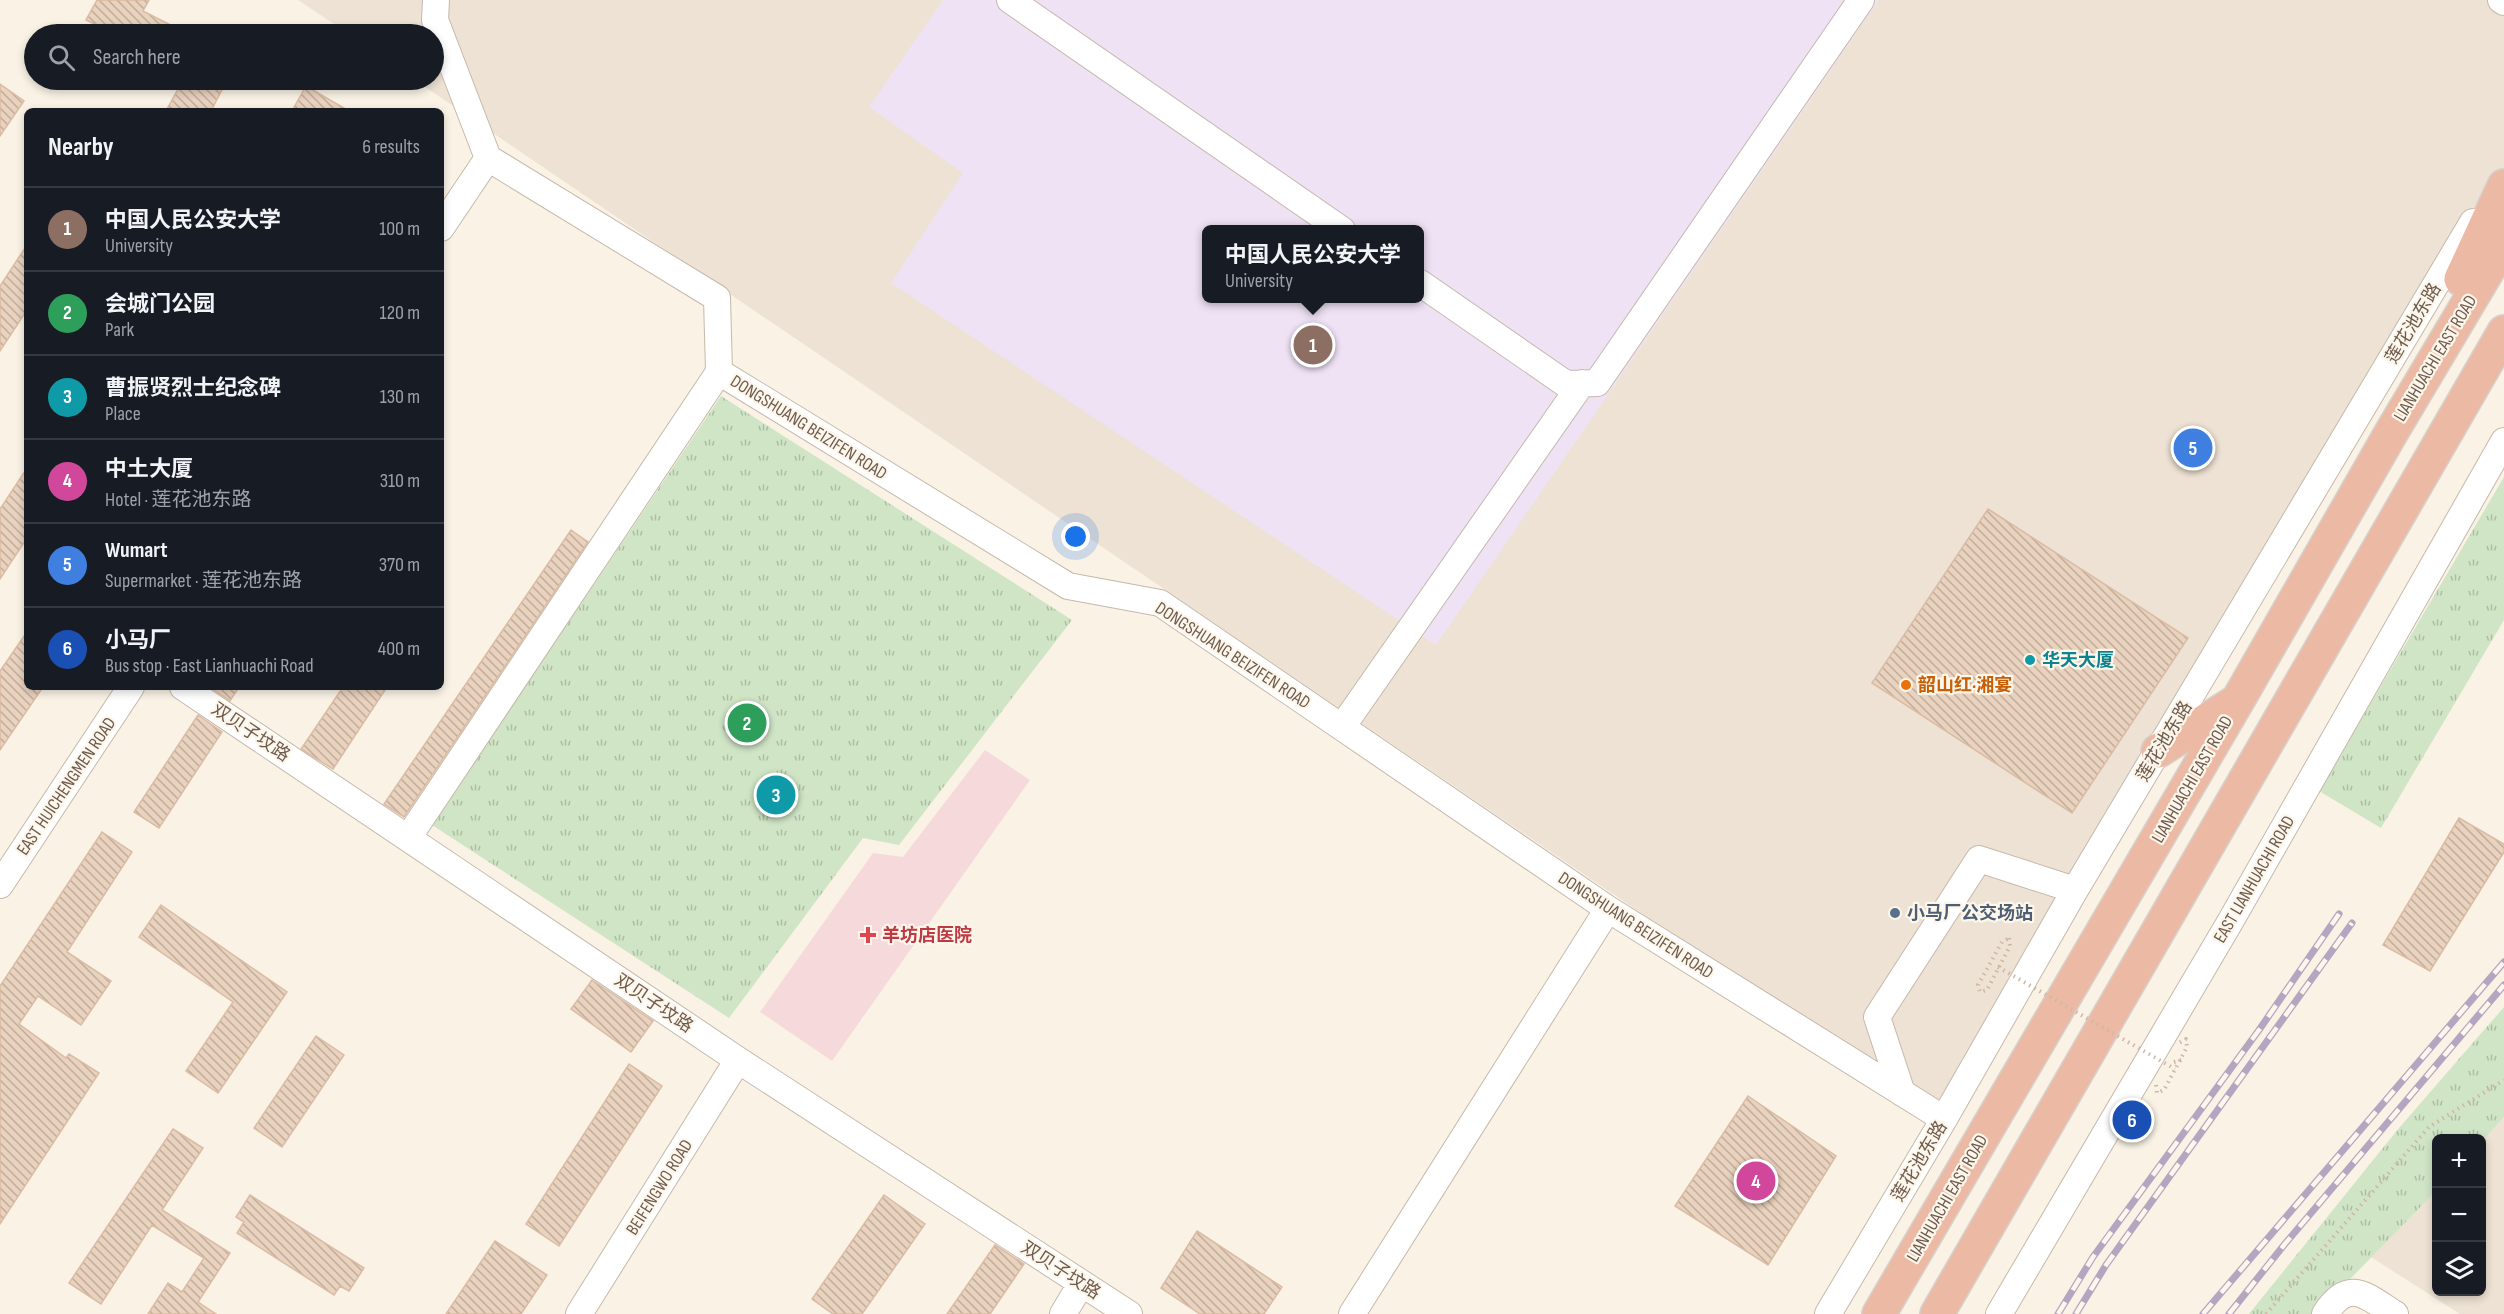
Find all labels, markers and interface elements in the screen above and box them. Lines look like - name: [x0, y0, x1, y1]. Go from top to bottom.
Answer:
- search box: [24, 24, 444, 90]
- icon: search: [45, 41, 78, 74]
- text: Search here: [93, 44, 180, 71]
- text: Nearby: [48, 132, 114, 163]
- text: 6 results: [362, 135, 420, 159]
- text: 中国人民公安大学: [105, 207, 281, 234]
- text: 1: [64, 217, 71, 241]
- text: 100 m: [379, 217, 420, 241]
- popup: [1202, 225, 1424, 303]
- text: University: [105, 234, 173, 258]
- text: 中国人民公安大学: [1225, 242, 1401, 269]
- text: University: [1225, 269, 1293, 293]
- street label: 莲花池东路: [2381, 279, 2446, 367]
- text: 会城门公园: [105, 291, 215, 318]
- street label: LIANHUACHI EAST ROAD: [2390, 291, 2481, 425]
- text: 2: [63, 301, 72, 325]
- text: 120 m: [380, 301, 420, 325]
- text: Park: [105, 318, 134, 342]
- pin: 1: [1294, 322, 1332, 368]
- street label: DONGSHUANG BEIZIFEN ROAD: [727, 371, 891, 484]
- text: 曹振贤烈士纪念碑: [105, 375, 281, 402]
- text: 3: [63, 385, 72, 409]
- text: 130 m: [380, 385, 420, 409]
- text: Place: [105, 402, 141, 426]
- pin: 5: [2174, 426, 2212, 470]
- text: 中土大厦: [105, 456, 193, 483]
- text: 4: [63, 469, 72, 493]
- text: 310 m: [380, 469, 420, 493]
- text: Hotel · 莲花池东路: [105, 488, 252, 512]
- your location: [1061, 522, 1090, 551]
- text: Wumart: [105, 537, 168, 564]
- text: 5: [63, 553, 72, 577]
- text: 370 m: [379, 553, 420, 577]
- text: Supermarket · 莲花池东路: [105, 569, 302, 593]
- street label: DONGSHUANG BEIZIFEN ROAD: [1151, 597, 1314, 713]
- text: 小马厂: [105, 627, 171, 654]
- text: 6: [63, 637, 72, 661]
- text: 400 m: [378, 637, 420, 661]
- place label: 华天大厦: [2042, 650, 2114, 671]
- marker: 华天大厦: [2023, 653, 2037, 667]
- text: Bus stop · East Lianhuachi Road: [105, 654, 314, 678]
- place label: 韶山红·湘宴: [1918, 675, 2012, 696]
- marker: 韶山红·湘宴: [1899, 678, 1913, 692]
- street label: 莲花池东路: [2132, 697, 2197, 785]
- street label: 双贝子坟路: [208, 699, 294, 766]
- pin: 2: [728, 700, 766, 746]
- street label: LIANHUACHI EAST ROAD: [2148, 712, 2237, 847]
- street label: EAST HUICHENGMEN ROAD: [13, 713, 120, 859]
- pin: 3: [756, 772, 796, 818]
- street label: EAST LIANHUACHI ROAD: [2210, 812, 2299, 947]
- street label: DONGSHUANG BEIZIFEN ROAD: [1554, 867, 1717, 983]
- place label: 小马厂公交场站: [1907, 903, 2033, 924]
- marker: 小马厂公交场站: [1888, 906, 1902, 920]
- place label: 羊坊店医院: [882, 925, 972, 946]
- marker: 羊坊店医院: [859, 926, 877, 944]
- street label: 双贝子坟路: [611, 970, 697, 1037]
- pin: 6: [2112, 1098, 2152, 1142]
- street label: 莲花池东路: [1887, 1117, 1952, 1205]
- street label: LIANHUACHI EAST ROAD: [1903, 1131, 1992, 1266]
- map controls: [2432, 1134, 2486, 1296]
- button: +: [2432, 1134, 2486, 1188]
- street label: BEIFENGWO ROAD: [622, 1136, 697, 1239]
- pin: 4: [1736, 1158, 1776, 1204]
- button: −: [2432, 1188, 2486, 1242]
- street label: 双贝子坟路: [1017, 1237, 1104, 1304]
- button: layers: [2432, 1242, 2486, 1296]

